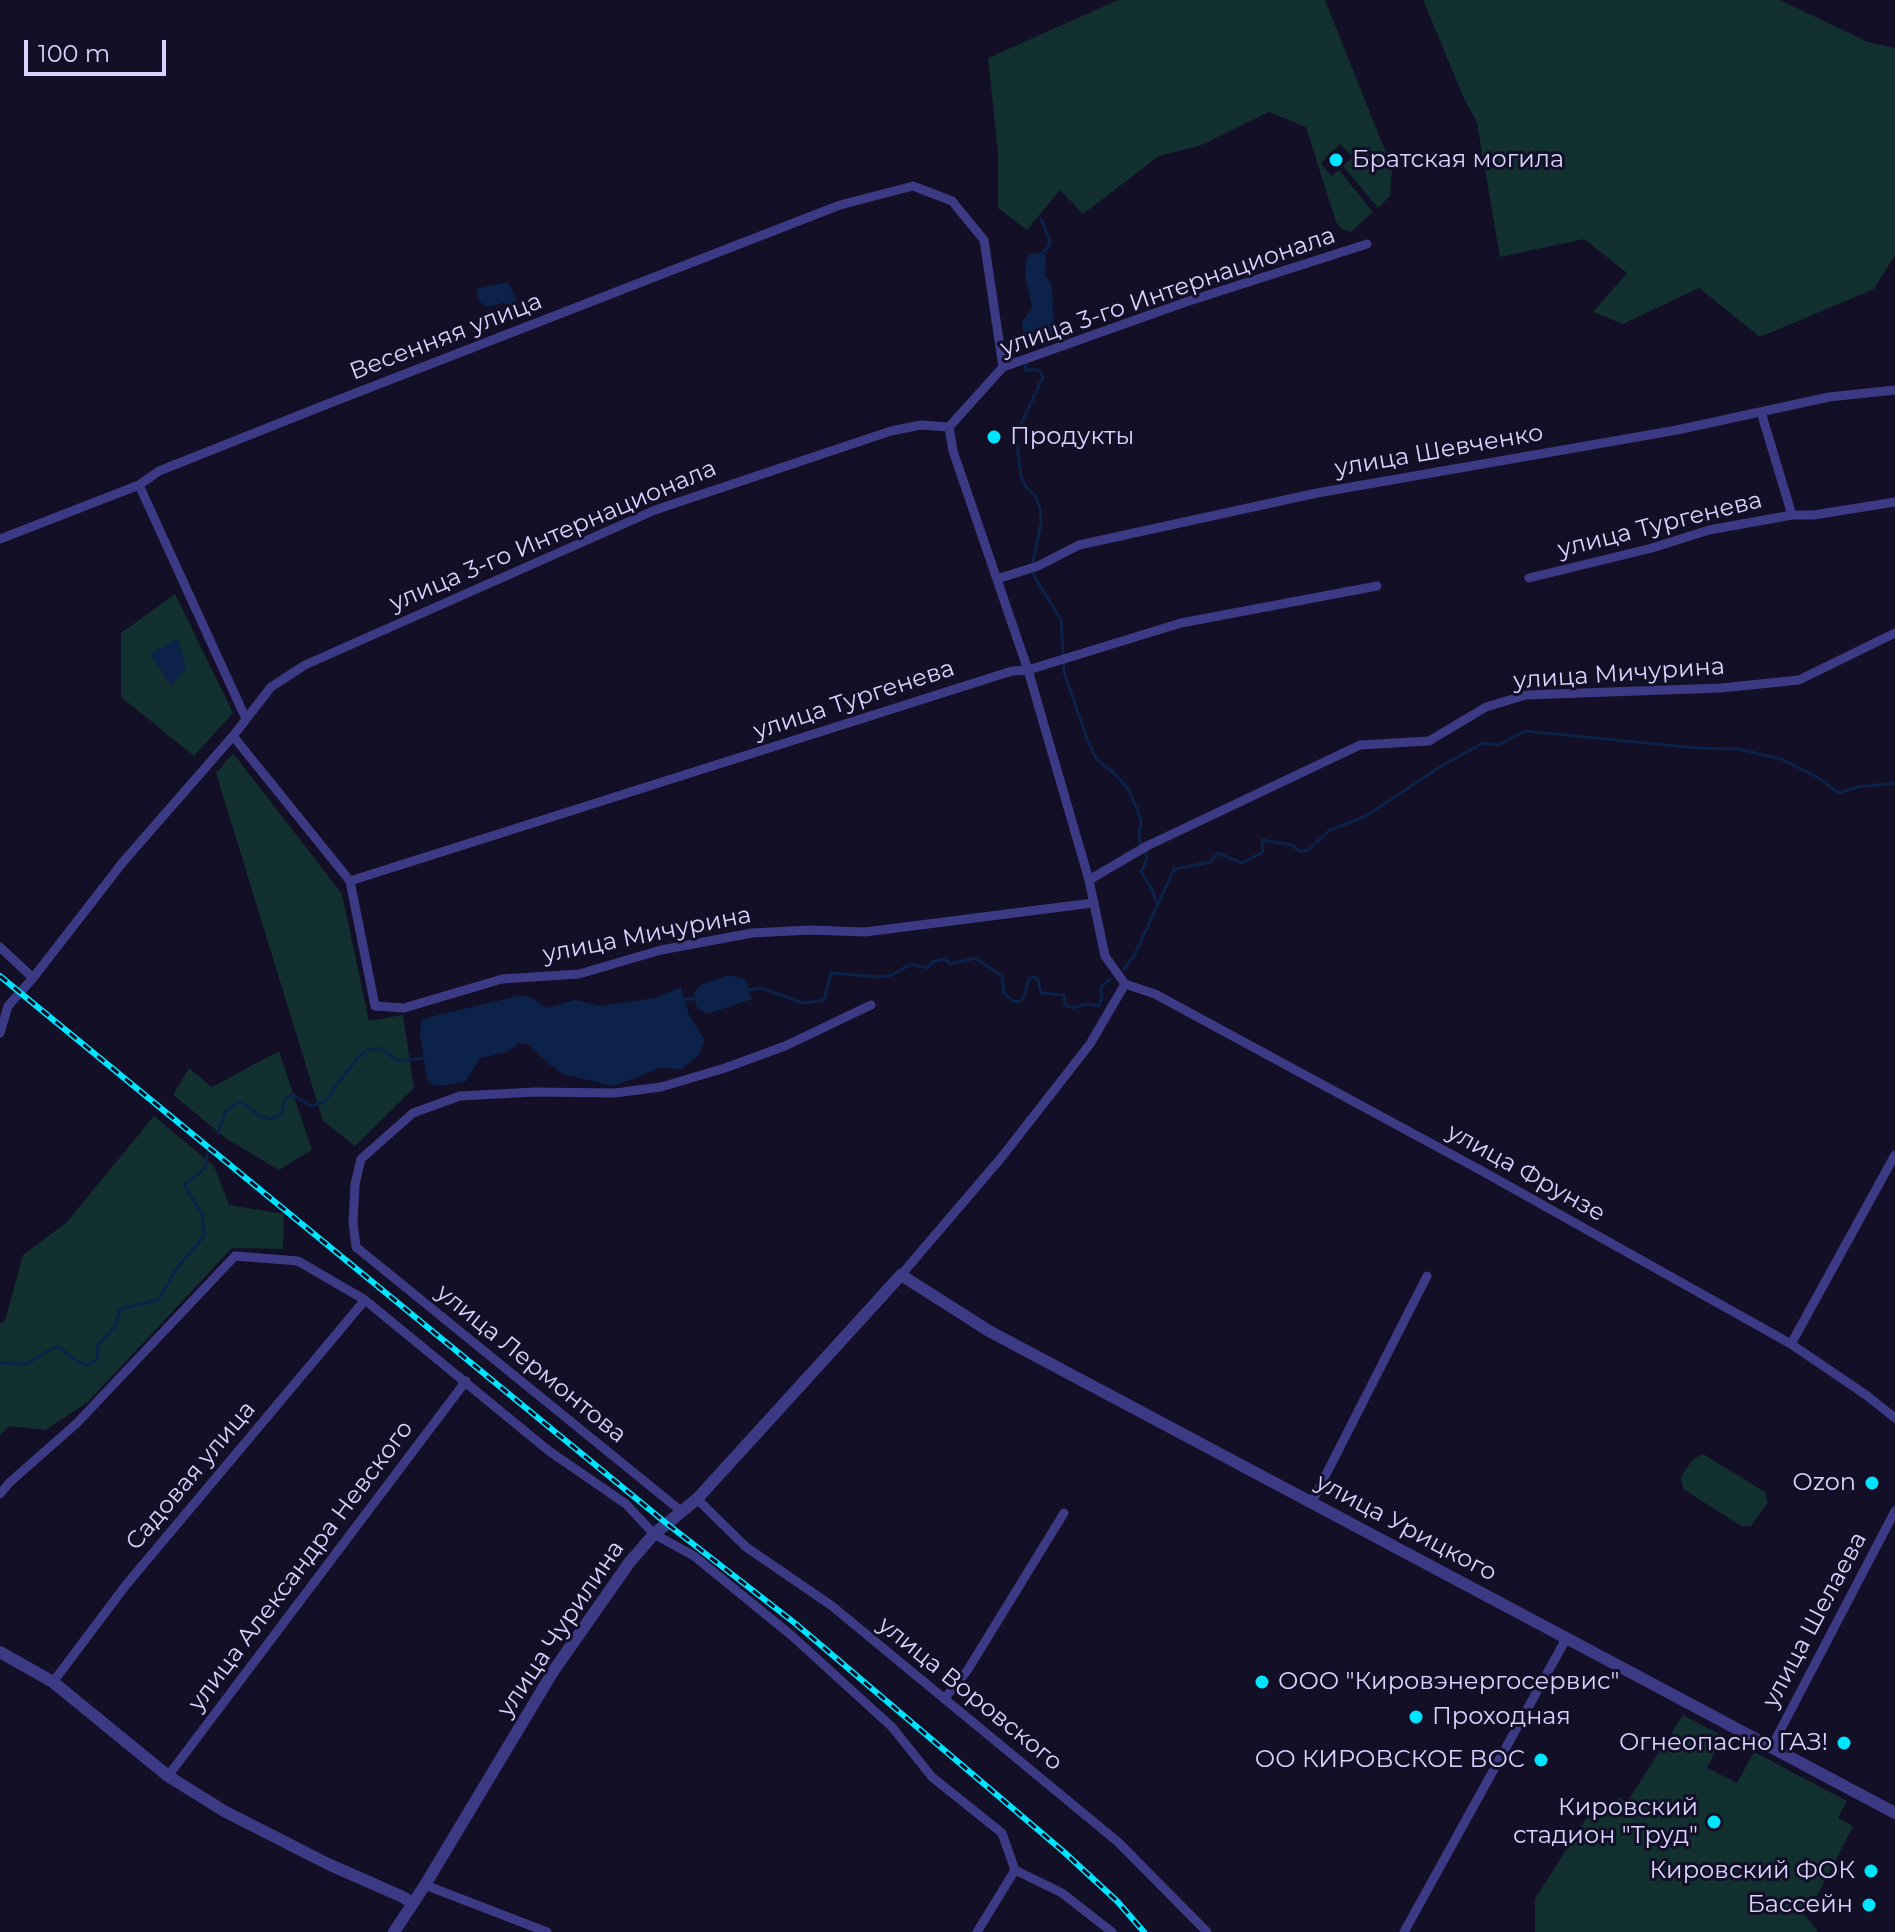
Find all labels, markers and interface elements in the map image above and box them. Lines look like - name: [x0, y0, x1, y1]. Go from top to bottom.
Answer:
- scale bar: [28, 24, 170, 74]
- text: 100 m: [38, 39, 110, 68]
- place label: Братская могила: [1352, 146, 1564, 174]
- marker: Братская могила: [1327, 151, 1345, 169]
- street label: улица 3-го Интернационала: [997, 221, 1339, 363]
- street label: Весенняя улица: [346, 287, 546, 387]
- street label: улица Шевченко: [1333, 418, 1545, 484]
- place label: Продукты: [1010, 423, 1134, 451]
- marker: Продукты: [985, 428, 1003, 446]
- street label: улица 3-го Интернационала: [385, 454, 721, 618]
- street label: улица Тургенева: [1555, 486, 1765, 564]
- street label: улица Мичурина: [1512, 652, 1726, 696]
- street label: улица Тургенева: [750, 654, 958, 746]
- street label: улица Мичурина: [540, 901, 754, 969]
- street label: улица Фрунзе: [1442, 1118, 1610, 1228]
- street label: улица Лермонтова: [430, 1278, 632, 1450]
- street label: Садовая улица: [120, 1395, 262, 1557]
- street label: улица Александра Невского: [182, 1415, 420, 1717]
- street label: улица Урицкого: [1311, 1468, 1501, 1588]
- place label: Ozon: [1793, 1469, 1856, 1497]
- marker: Ozon: [1863, 1474, 1881, 1492]
- street label: улица Шелаева: [1757, 1527, 1873, 1713]
- street label: улица Чурилина: [491, 1535, 631, 1723]
- street label: улица Воровского: [872, 1611, 1068, 1777]
- place label: ООО "Кировэнергосервис": [1278, 1668, 1619, 1696]
- marker: ООО "Кировэнергосервис": [1253, 1673, 1271, 1691]
- place label: Проходная: [1432, 1703, 1571, 1731]
- marker: Проходная: [1407, 1708, 1425, 1726]
- place label: Огнеопасно ГАЗ!: [1619, 1729, 1828, 1757]
- marker: Огнеопасно ГАЗ!: [1835, 1734, 1853, 1752]
- place label: ОО КИРОВСКОЕ ВОС: [1255, 1746, 1525, 1774]
- marker: ОО КИРОВСКОЕ ВОС: [1532, 1751, 1550, 1769]
- place label: Кировский стадион "Труд": [1513, 1794, 1698, 1850]
- marker: Кировский стадион "Труд": [1705, 1813, 1723, 1831]
- place label: Кировский ФОК: [1650, 1857, 1855, 1885]
- marker: Кировский ФОК: [1862, 1862, 1880, 1880]
- place label: Бассейн: [1747, 1891, 1853, 1919]
- marker: Бассейн: [1860, 1896, 1878, 1914]

